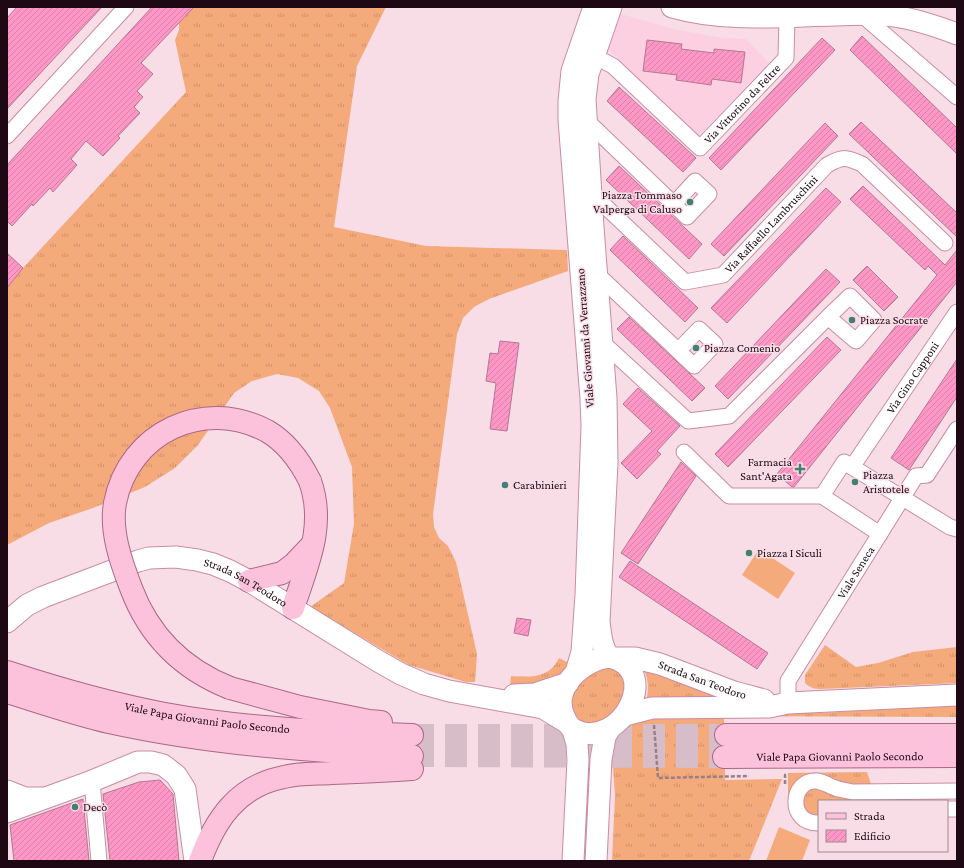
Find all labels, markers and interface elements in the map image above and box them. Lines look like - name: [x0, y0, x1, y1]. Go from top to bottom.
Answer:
- street label: Via Vittorino da Feltre: [701, 61, 783, 147]
- street label: Via Raffaello Lambruschini: [722, 172, 820, 276]
- place label: Piazza Tommaso Valperga di Caluso: [593, 188, 682, 216]
- marker: Piazza Tommaso Valperga di Caluso: [685, 197, 695, 207]
- street label: Viale Giovanni da Verrazzano: [573, 268, 597, 408]
- place label: Piazza Socrate: [860, 313, 928, 327]
- marker: Piazza Socrate: [847, 315, 857, 325]
- street label: Via Gino Capponi: [883, 339, 942, 416]
- place label: Piazza Comenio: [704, 341, 780, 355]
- marker: Piazza Comenio: [691, 343, 701, 353]
- place label: Farmacia Sant'Agata: [740, 455, 792, 483]
- marker: Farmacia Sant'Agata: [795, 464, 805, 474]
- place label: Piazza Aristotele: [863, 468, 909, 496]
- marker: Piazza Aristotele: [850, 477, 860, 487]
- place label: Carabinieri: [513, 478, 567, 492]
- marker: Carabinieri: [500, 480, 510, 490]
- street label: Viale Seneca: [834, 543, 878, 601]
- place label: Piazza I Siculi: [757, 546, 822, 560]
- marker: Piazza I Siculi: [744, 548, 754, 558]
- street label: Strada San Teodoro: [202, 555, 290, 610]
- street label: Strada San Teodoro: [656, 657, 748, 702]
- street label: Viale Papa Giovanni Paolo Secondo: [123, 699, 290, 736]
- street label: Viale Papa Giovanni Paolo Secondo: [757, 749, 923, 764]
- place label: Decò: [83, 800, 107, 814]
- legend: [818, 800, 948, 852]
- marker: Decò: [70, 802, 80, 812]
- text: Strada: [854, 809, 885, 823]
- text: Edificio: [854, 829, 891, 843]

